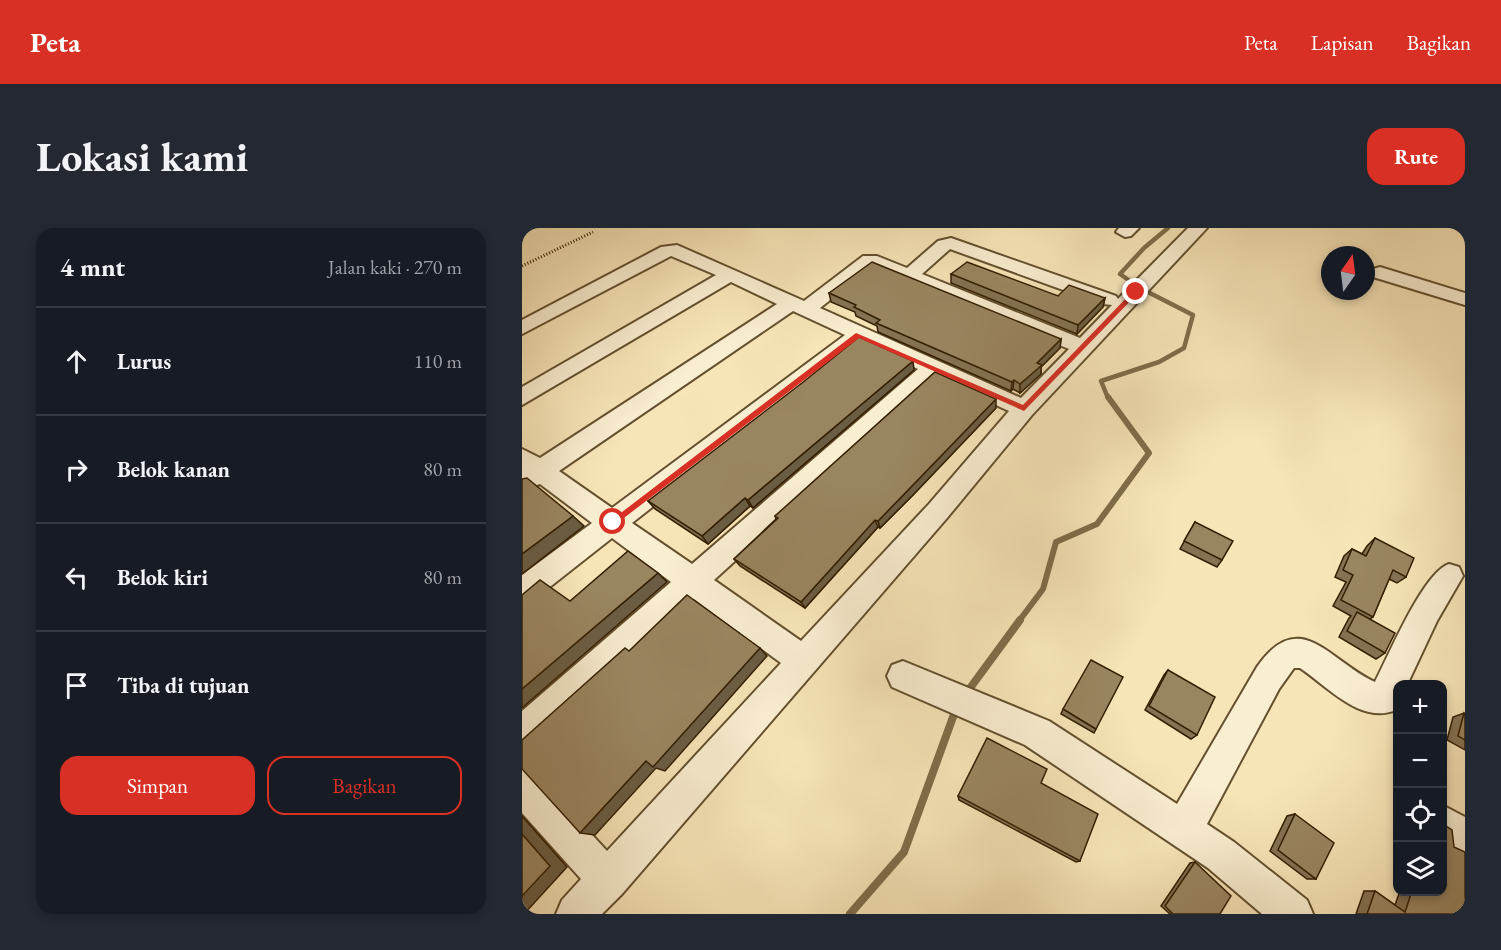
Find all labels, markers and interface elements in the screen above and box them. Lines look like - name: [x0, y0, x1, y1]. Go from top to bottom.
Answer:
- text: Peta: [30, 24, 81, 60]
- text: Peta: [1244, 29, 1278, 56]
- text: Lapisan: [1311, 29, 1374, 56]
- text: Bagikan: [1407, 29, 1471, 56]
- button: Rute: [1367, 128, 1465, 185]
- text: Lokasi kami: [36, 129, 248, 184]
- north arrow: [1321, 246, 1375, 300]
- text: 4 mnt: [60, 250, 125, 284]
- text: Jalan kaki · 270 m: [328, 254, 462, 280]
- route end: [1122, 278, 1148, 304]
- icon: ahead: [60, 345, 93, 378]
- text: Lurus: [117, 347, 171, 376]
- text: 110 m: [414, 348, 462, 374]
- icon: right: [60, 453, 93, 486]
- text: Belok kanan: [117, 455, 230, 484]
- text: 80 m: [423, 456, 462, 482]
- route start: [599, 508, 625, 534]
- icon: left: [60, 561, 93, 594]
- text: Belok kiri: [117, 563, 208, 592]
- text: 80 m: [423, 564, 462, 590]
- icon: arrive: [60, 669, 93, 702]
- text: Tiba di tujuan: [117, 671, 249, 700]
- map controls: [1393, 680, 1447, 896]
- button: +: [1393, 680, 1447, 734]
- button: −: [1393, 734, 1447, 788]
- button: Simpan: [60, 756, 255, 815]
- button: Bagikan: [267, 756, 462, 815]
- button: locate: [1393, 788, 1447, 842]
- button: layers: [1393, 842, 1447, 896]

